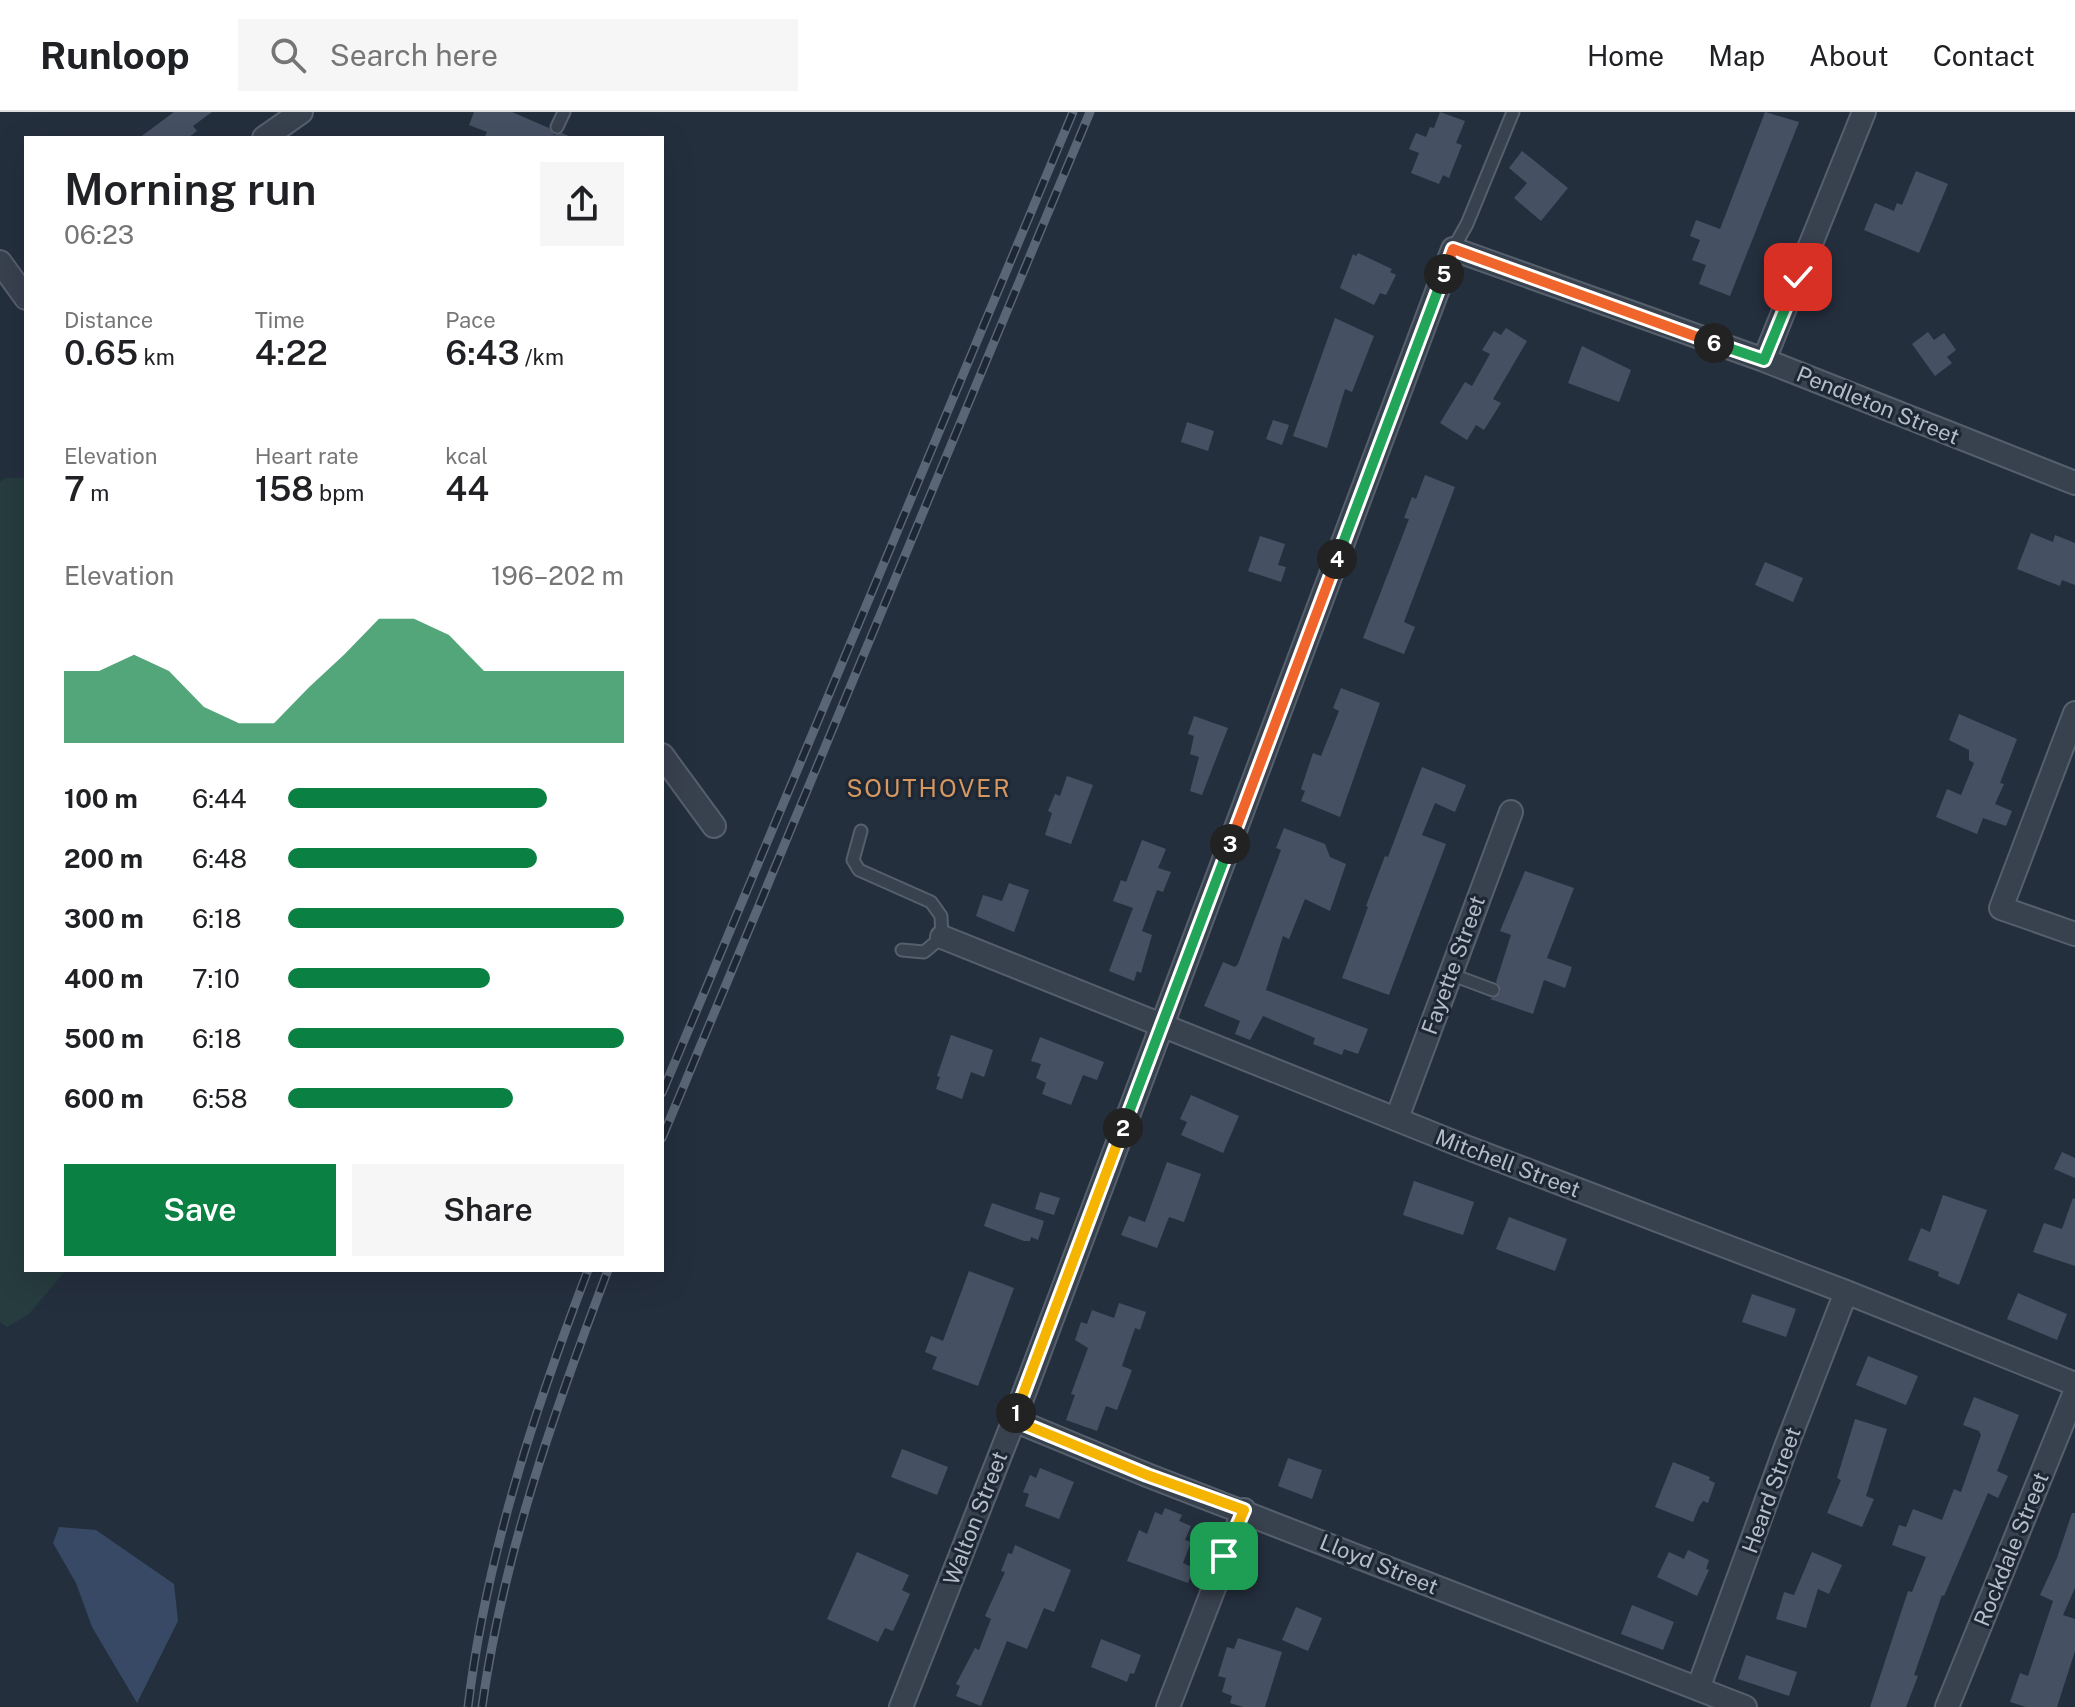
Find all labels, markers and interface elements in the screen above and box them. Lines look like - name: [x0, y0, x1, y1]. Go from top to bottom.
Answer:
- search box: [238, 19, 798, 91]
- text: Runloop: [40, 33, 190, 78]
- icon: search: [266, 33, 310, 77]
- text: Search here: [330, 37, 498, 73]
- text: Home: [1587, 39, 1664, 72]
- text: Map: [1708, 39, 1765, 72]
- text: About: [1809, 39, 1889, 72]
- text: Contact: [1933, 39, 2035, 72]
- button: share: [540, 162, 624, 246]
- text: Morning run: [64, 163, 317, 215]
- text: 06:23: [64, 219, 134, 250]
- pin: [1764, 243, 1832, 311]
- pin: 5: [1424, 254, 1464, 294]
- icon: check: [1776, 255, 1820, 299]
- text: 5: [1437, 261, 1451, 287]
- text: Distance: [64, 307, 153, 333]
- text: Time: [255, 307, 305, 333]
- text: Pace: [445, 307, 496, 333]
- pin: 6: [1694, 323, 1734, 363]
- text: 6: [1707, 330, 1721, 356]
- text: 0.65: [64, 333, 138, 373]
- text: 4:22: [255, 333, 328, 373]
- text: 6:43: [445, 333, 519, 373]
- text: km: [138, 344, 175, 370]
- text: /km: [519, 344, 564, 370]
- street label: Pendleton Street: [1793, 360, 1963, 450]
- text: Elevation: [64, 443, 157, 469]
- text: Heart rate: [255, 443, 359, 469]
- text: kcal: [445, 443, 488, 469]
- text: 7: [64, 469, 85, 509]
- text: 158: [255, 469, 314, 509]
- text: 44: [445, 469, 489, 509]
- text: m: [85, 480, 109, 506]
- text: bpm: [314, 480, 364, 506]
- pin: 4: [1317, 539, 1357, 579]
- text: 4: [1330, 546, 1344, 572]
- text: Elevation: [64, 560, 174, 591]
- text: 196–202 m: [491, 560, 624, 591]
- district label: SOUTHOVER: [846, 774, 1012, 802]
- text: 100 m: [64, 783, 138, 814]
- text: 6:44: [192, 783, 247, 814]
- pin: 3: [1210, 824, 1250, 864]
- text: 3: [1223, 831, 1237, 857]
- text: 200 m: [64, 843, 143, 874]
- text: 6:48: [192, 843, 247, 874]
- street label: Fayette Street: [1416, 892, 1490, 1038]
- text: 300 m: [64, 903, 144, 934]
- text: 6:18: [192, 903, 241, 934]
- text: 400 m: [64, 963, 144, 994]
- text: 7:10: [192, 963, 240, 994]
- text: 500 m: [64, 1023, 144, 1054]
- text: 6:18: [192, 1023, 241, 1054]
- text: 600 m: [64, 1083, 144, 1114]
- text: 6:58: [192, 1083, 248, 1114]
- pin: 2: [1103, 1108, 1143, 1148]
- text: 2: [1116, 1115, 1130, 1141]
- street label: Mitchell Street: [1432, 1123, 1584, 1203]
- button: Save: [64, 1164, 336, 1256]
- button: Share: [352, 1164, 624, 1256]
- pin: 1: [996, 1393, 1036, 1433]
- text: 1: [1011, 1400, 1021, 1426]
- street label: Heard Street: [1736, 1423, 1806, 1557]
- street label: Walton Street: [938, 1448, 1012, 1588]
- street label: Rockdale Street: [1968, 1468, 2054, 1630]
- pin: [1190, 1522, 1258, 1590]
- street label: Lloyd Street: [1316, 1528, 1442, 1600]
- icon: arrive: [1202, 1534, 1246, 1578]

